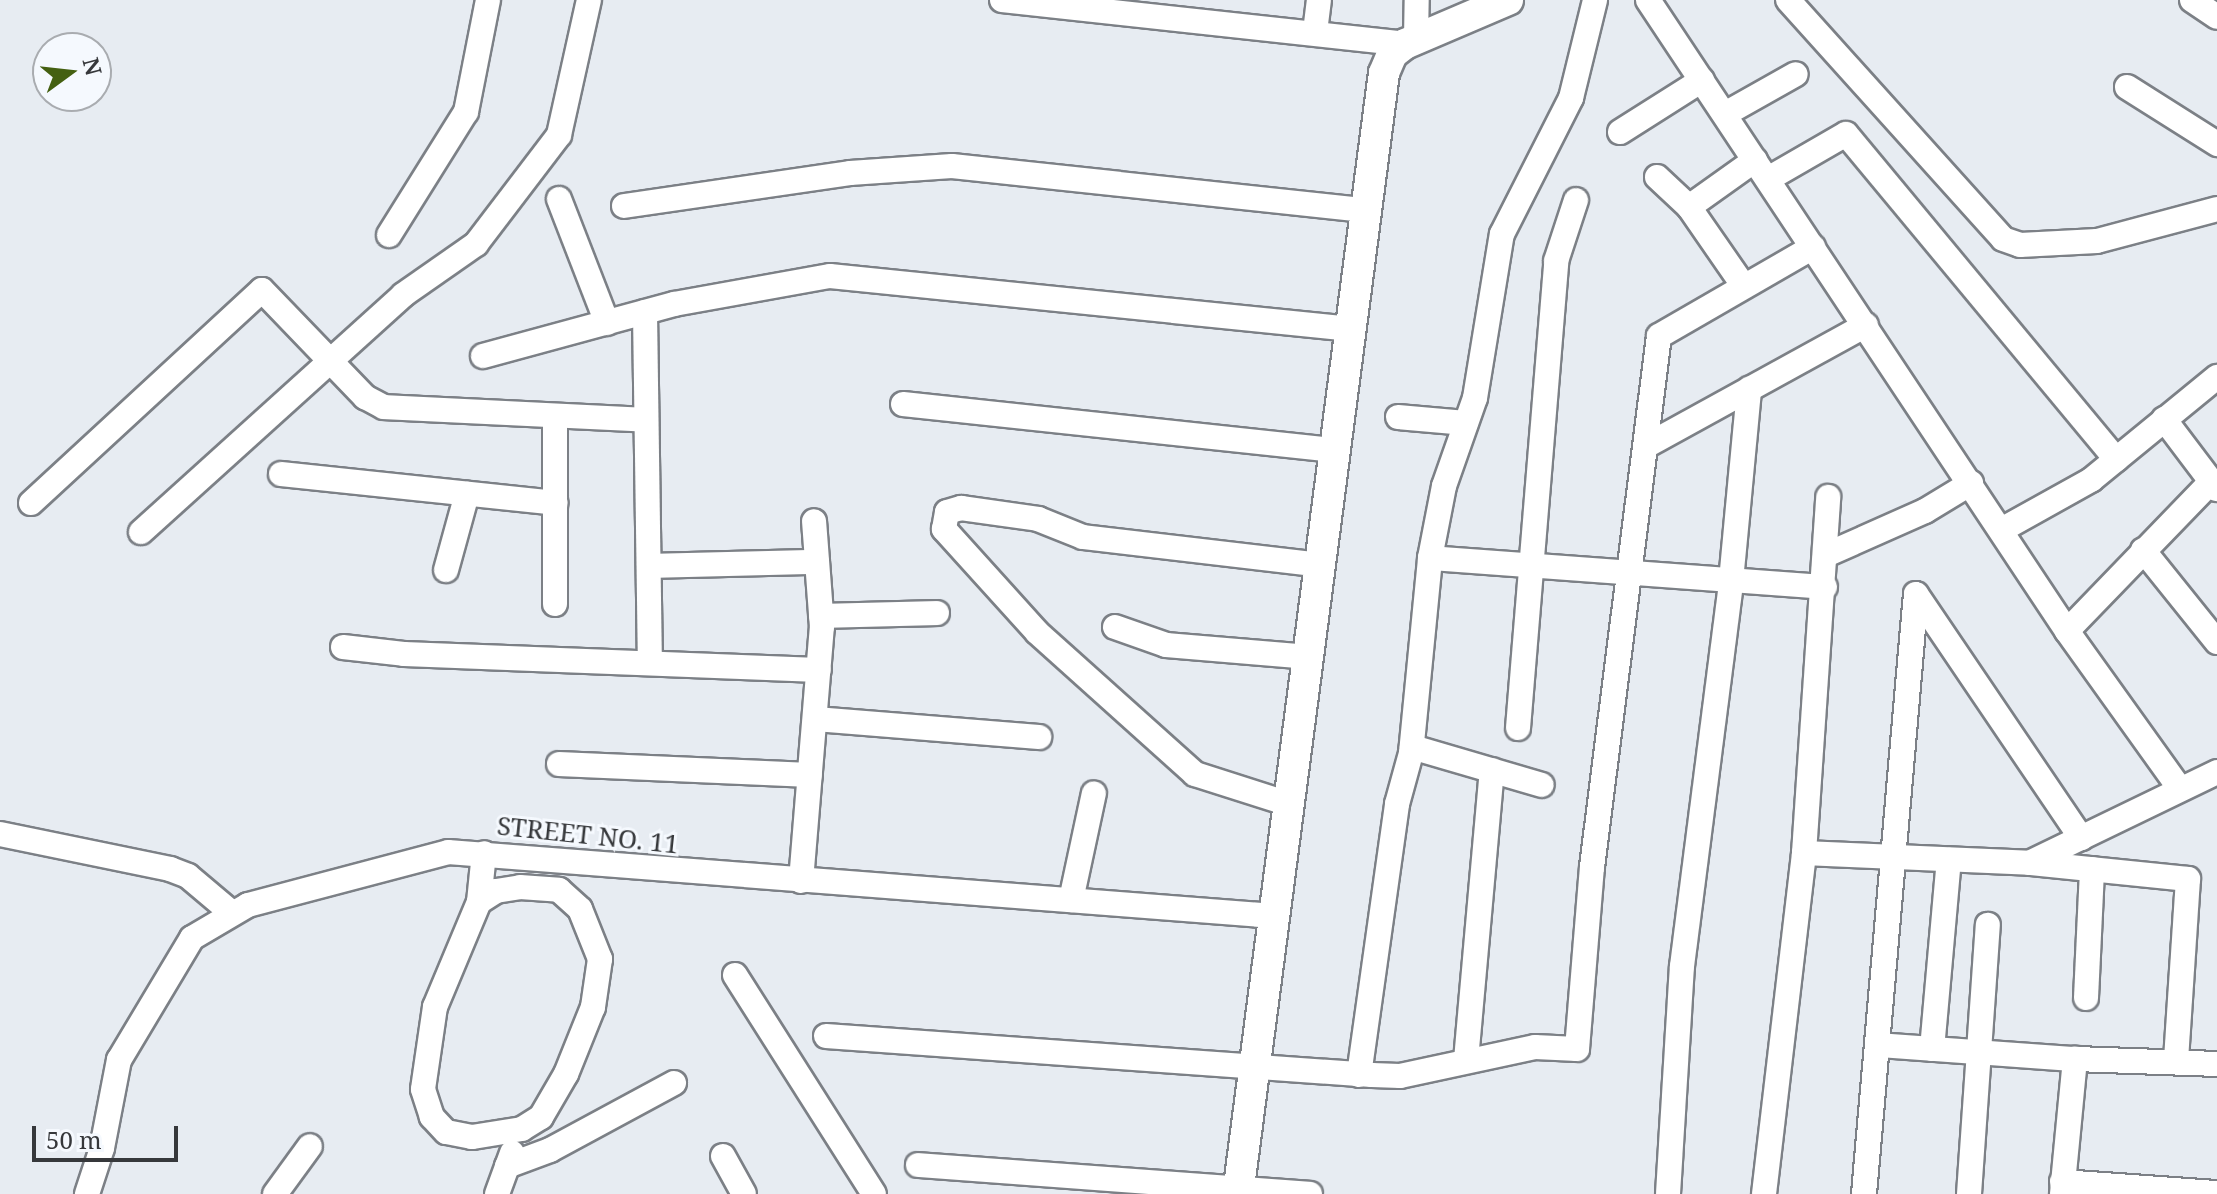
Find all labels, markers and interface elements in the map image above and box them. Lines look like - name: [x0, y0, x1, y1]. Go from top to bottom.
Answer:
- north arrow: [32, 32, 112, 112]
- text: N: [77, 54, 110, 79]
- street label: STREET NO. 11: [496, 810, 680, 860]
- scale bar: [36, 1110, 182, 1160]
- text: 50 m: [46, 1123, 102, 1156]

